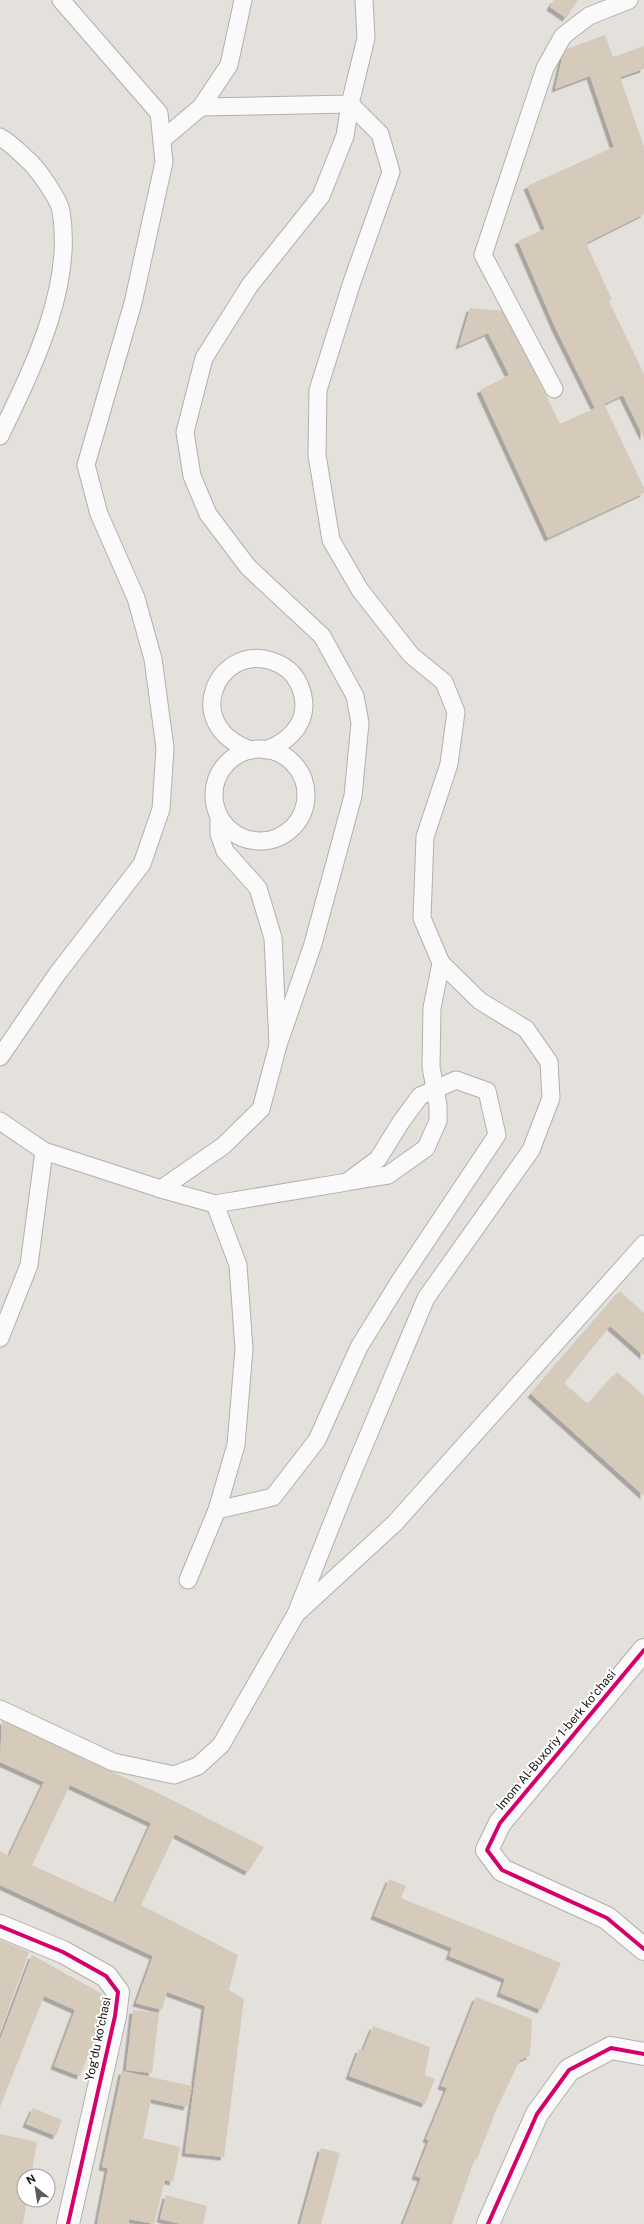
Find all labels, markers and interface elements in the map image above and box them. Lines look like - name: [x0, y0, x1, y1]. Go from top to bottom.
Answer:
- street label: Imom Al-Buxoriy 1-berk koʻchasi: [493, 1667, 619, 1813]
- street label: Yogʻdu koʻchasi: [82, 1996, 114, 2082]
- north arrow: [16, 2168, 56, 2208]
- text: N: [24, 2172, 38, 2187]

